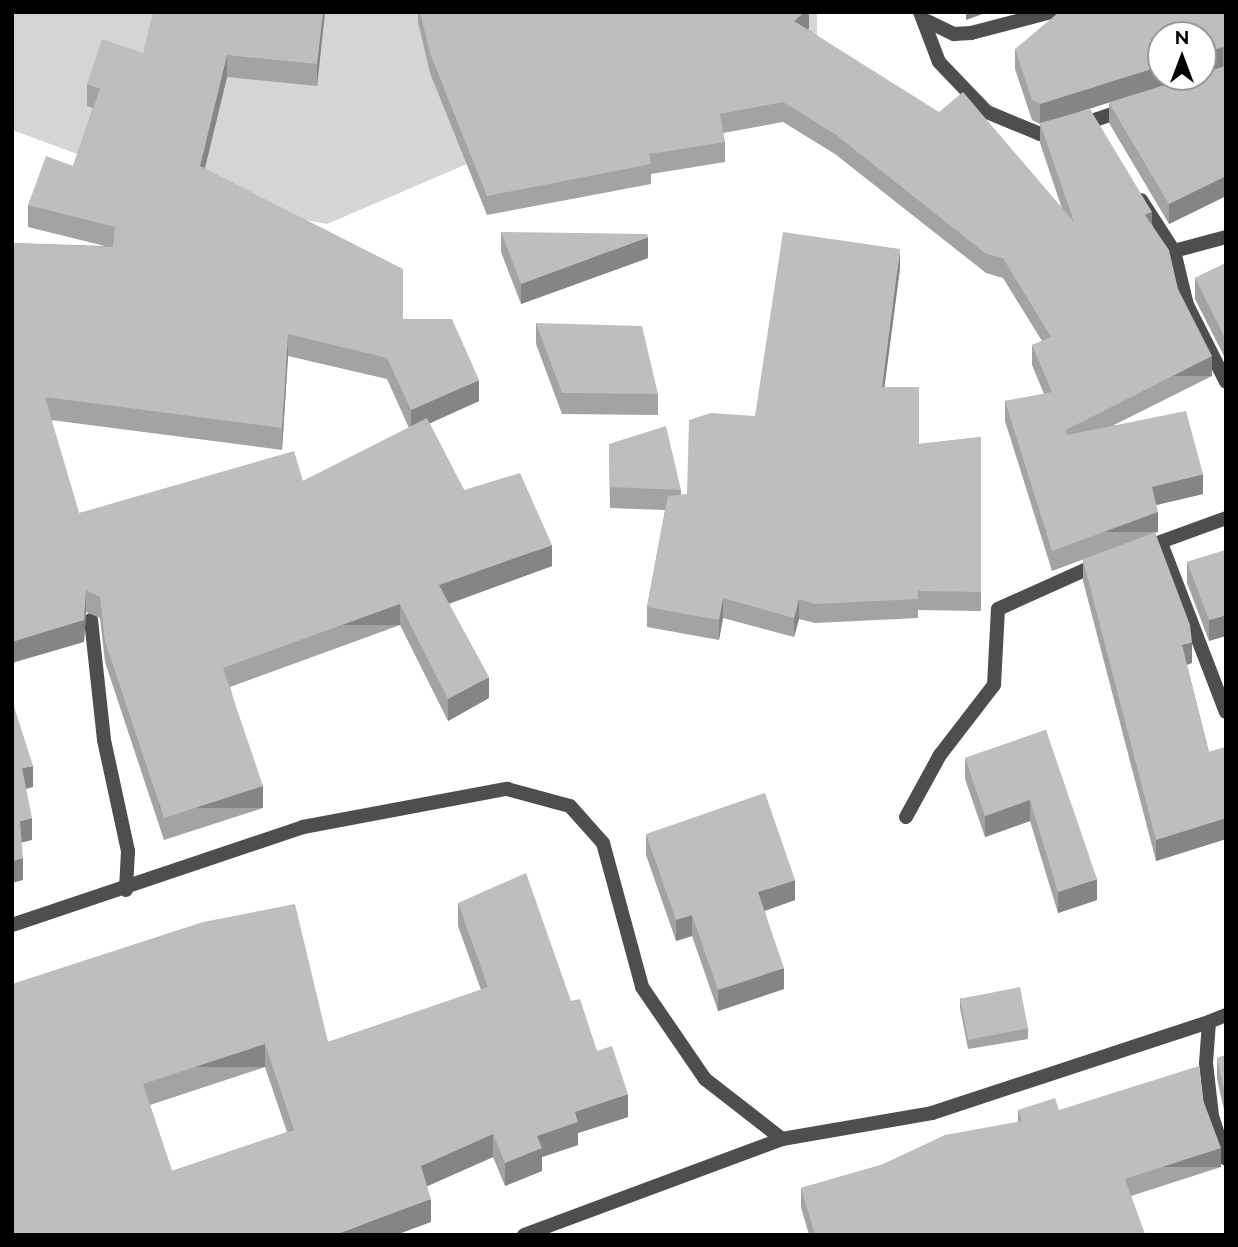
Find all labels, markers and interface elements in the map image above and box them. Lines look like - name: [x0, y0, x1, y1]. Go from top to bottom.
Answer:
- north arrow: [1147, 21, 1217, 91]
- text: N: [1175, 26, 1189, 48]

